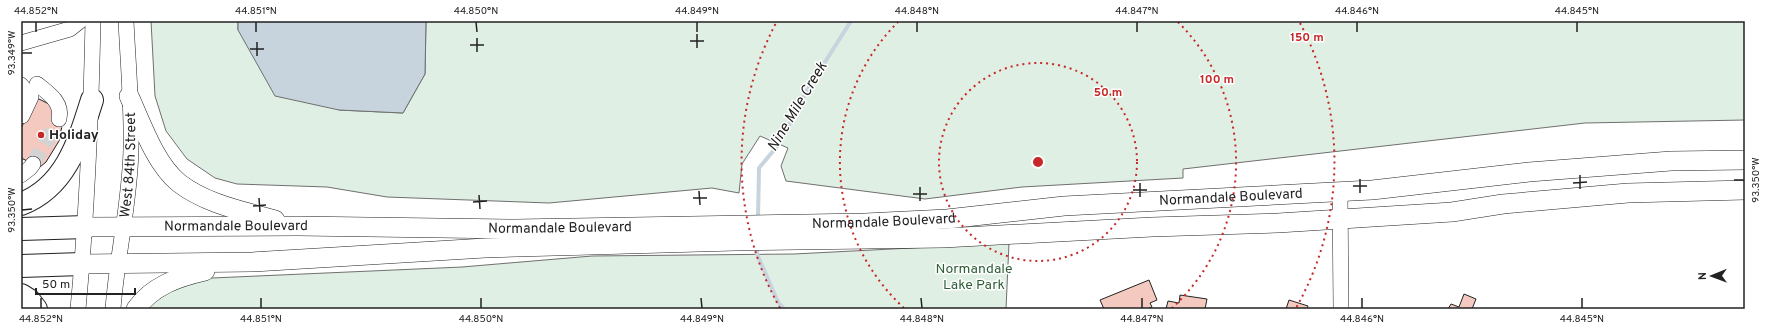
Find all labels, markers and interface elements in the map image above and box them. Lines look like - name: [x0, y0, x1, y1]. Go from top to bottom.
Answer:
- text: 44.852°N: [14, 5, 58, 18]
- text: 44.851°N: [235, 5, 277, 18]
- text: 44.850°N: [454, 5, 498, 18]
- text: 44.849°N: [675, 5, 719, 18]
- text: 44.848°N: [895, 5, 939, 18]
- text: 44.847°N: [1115, 5, 1159, 18]
- text: 44.846°N: [1335, 5, 1379, 18]
- text: 44.845°N: [1555, 5, 1599, 18]
- text: 150 m: [1290, 30, 1324, 46]
- text: 93.349°W: [6, 31, 19, 75]
- water label: Nine Mile Creek: [764, 58, 832, 155]
- text: 100 m: [1200, 72, 1234, 88]
- text: 50 m: [1094, 85, 1122, 101]
- street label: West 84th Street: [116, 112, 140, 219]
- place label: Holiday: [49, 127, 99, 144]
- marker: Holiday: [36, 130, 46, 140]
- centre of rings: [1031, 155, 1045, 169]
- text: 93.350°W: [1750, 157, 1763, 203]
- street label: Normandale Boulevard: [1159, 185, 1303, 210]
- text: 93.350°W: [6, 187, 19, 233]
- street label: Normandale Boulevard: [812, 210, 957, 232]
- street label: Normandale Boulevard: [164, 217, 308, 235]
- street label: Normandale Boulevard: [488, 218, 632, 238]
- north arrow: [1692, 256, 1732, 296]
- park label: Normandale Lake Park: [935, 261, 1013, 294]
- scale bar: [36, 270, 135, 296]
- text: N: [1696, 272, 1710, 280]
- text: 50 m: [42, 277, 70, 293]
- text: 44.852°N: [19, 313, 63, 326]
- text: 44.851°N: [240, 313, 282, 326]
- text: 44.850°N: [459, 313, 503, 326]
- text: 44.849°N: [680, 313, 724, 326]
- text: 44.848°N: [900, 313, 944, 326]
- text: 44.847°N: [1120, 313, 1164, 326]
- text: 44.846°N: [1340, 313, 1384, 326]
- text: 44.845°N: [1560, 313, 1604, 326]

